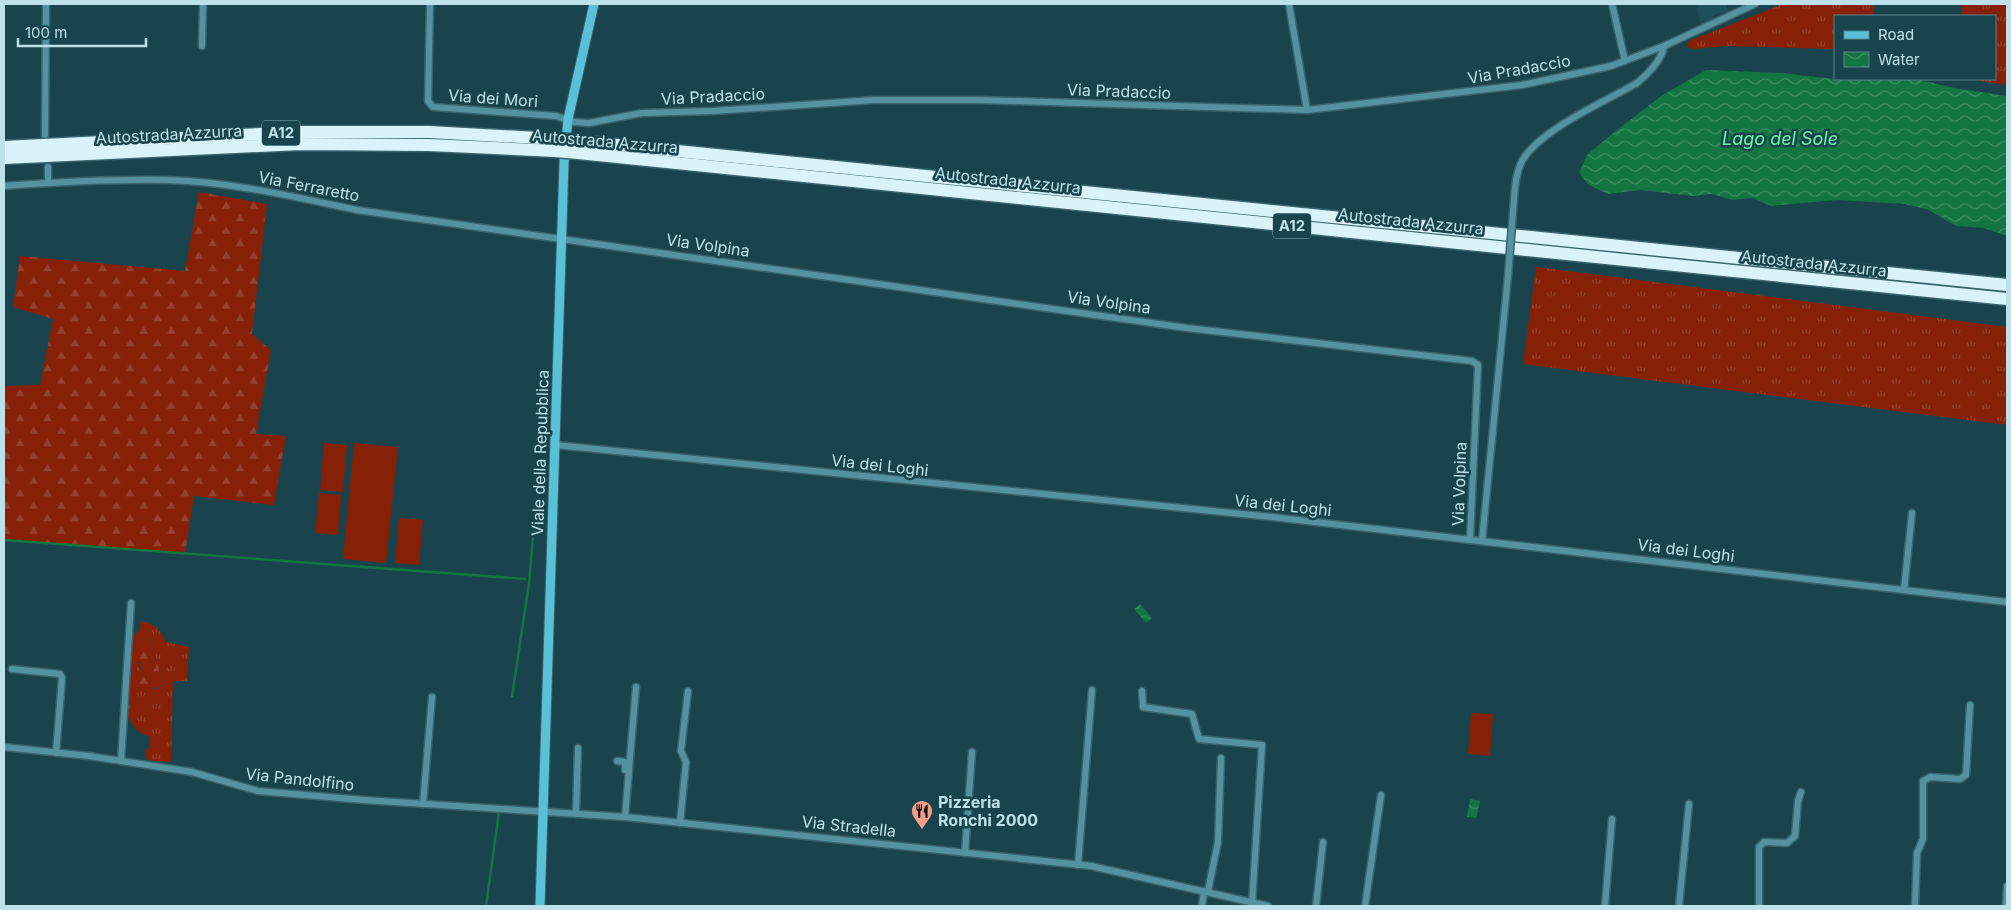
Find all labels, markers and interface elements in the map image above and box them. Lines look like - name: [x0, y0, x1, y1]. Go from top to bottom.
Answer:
- scale bar: [18, 15, 145, 47]
- legend: [1834, 15, 1996, 80]
- text: 100 m: [25, 23, 67, 42]
- text: Road: [1878, 25, 1914, 44]
- street label: Via Pradaccio: [1466, 50, 1572, 88]
- text: Water: [1878, 50, 1920, 69]
- street label: Via Pradaccio: [1067, 79, 1171, 103]
- street label: Via Pradaccio: [660, 83, 766, 109]
- street label: Via dei Mori: [447, 85, 539, 111]
- street label: Autostrada Azzurra: [95, 120, 243, 148]
- road number: A12: [262, 120, 300, 146]
- street label: Autostrada Azzurra: [531, 125, 679, 157]
- water label: Lago del Sole: [1722, 128, 1838, 149]
- street label: Autostrada Azzurra: [934, 162, 1082, 198]
- street label: Via Ferraretto: [257, 166, 361, 206]
- street label: Autostrada Azzurra: [1337, 203, 1485, 239]
- road number: A12: [1273, 214, 1311, 238]
- street label: Via Volpina: [665, 229, 751, 261]
- street label: Autostrada Azzurra: [1740, 245, 1888, 281]
- street label: Via Volpina: [1066, 286, 1152, 318]
- street label: Viale della Repubblica: [527, 370, 553, 536]
- street label: Via Volpina: [1448, 442, 1470, 526]
- street label: Via dei Loghi: [830, 450, 930, 480]
- street label: Via dei Loghi: [1233, 490, 1333, 520]
- street label: Via dei Loghi: [1636, 534, 1736, 566]
- street label: Via Pandolfino: [245, 763, 355, 795]
- place label: Pizzeria Ronchi 2000: [938, 792, 1038, 830]
- restaurant icon: Pizzeria Ronchi 2000: [910, 799, 934, 830]
- street label: Via Stradella: [801, 811, 897, 841]

